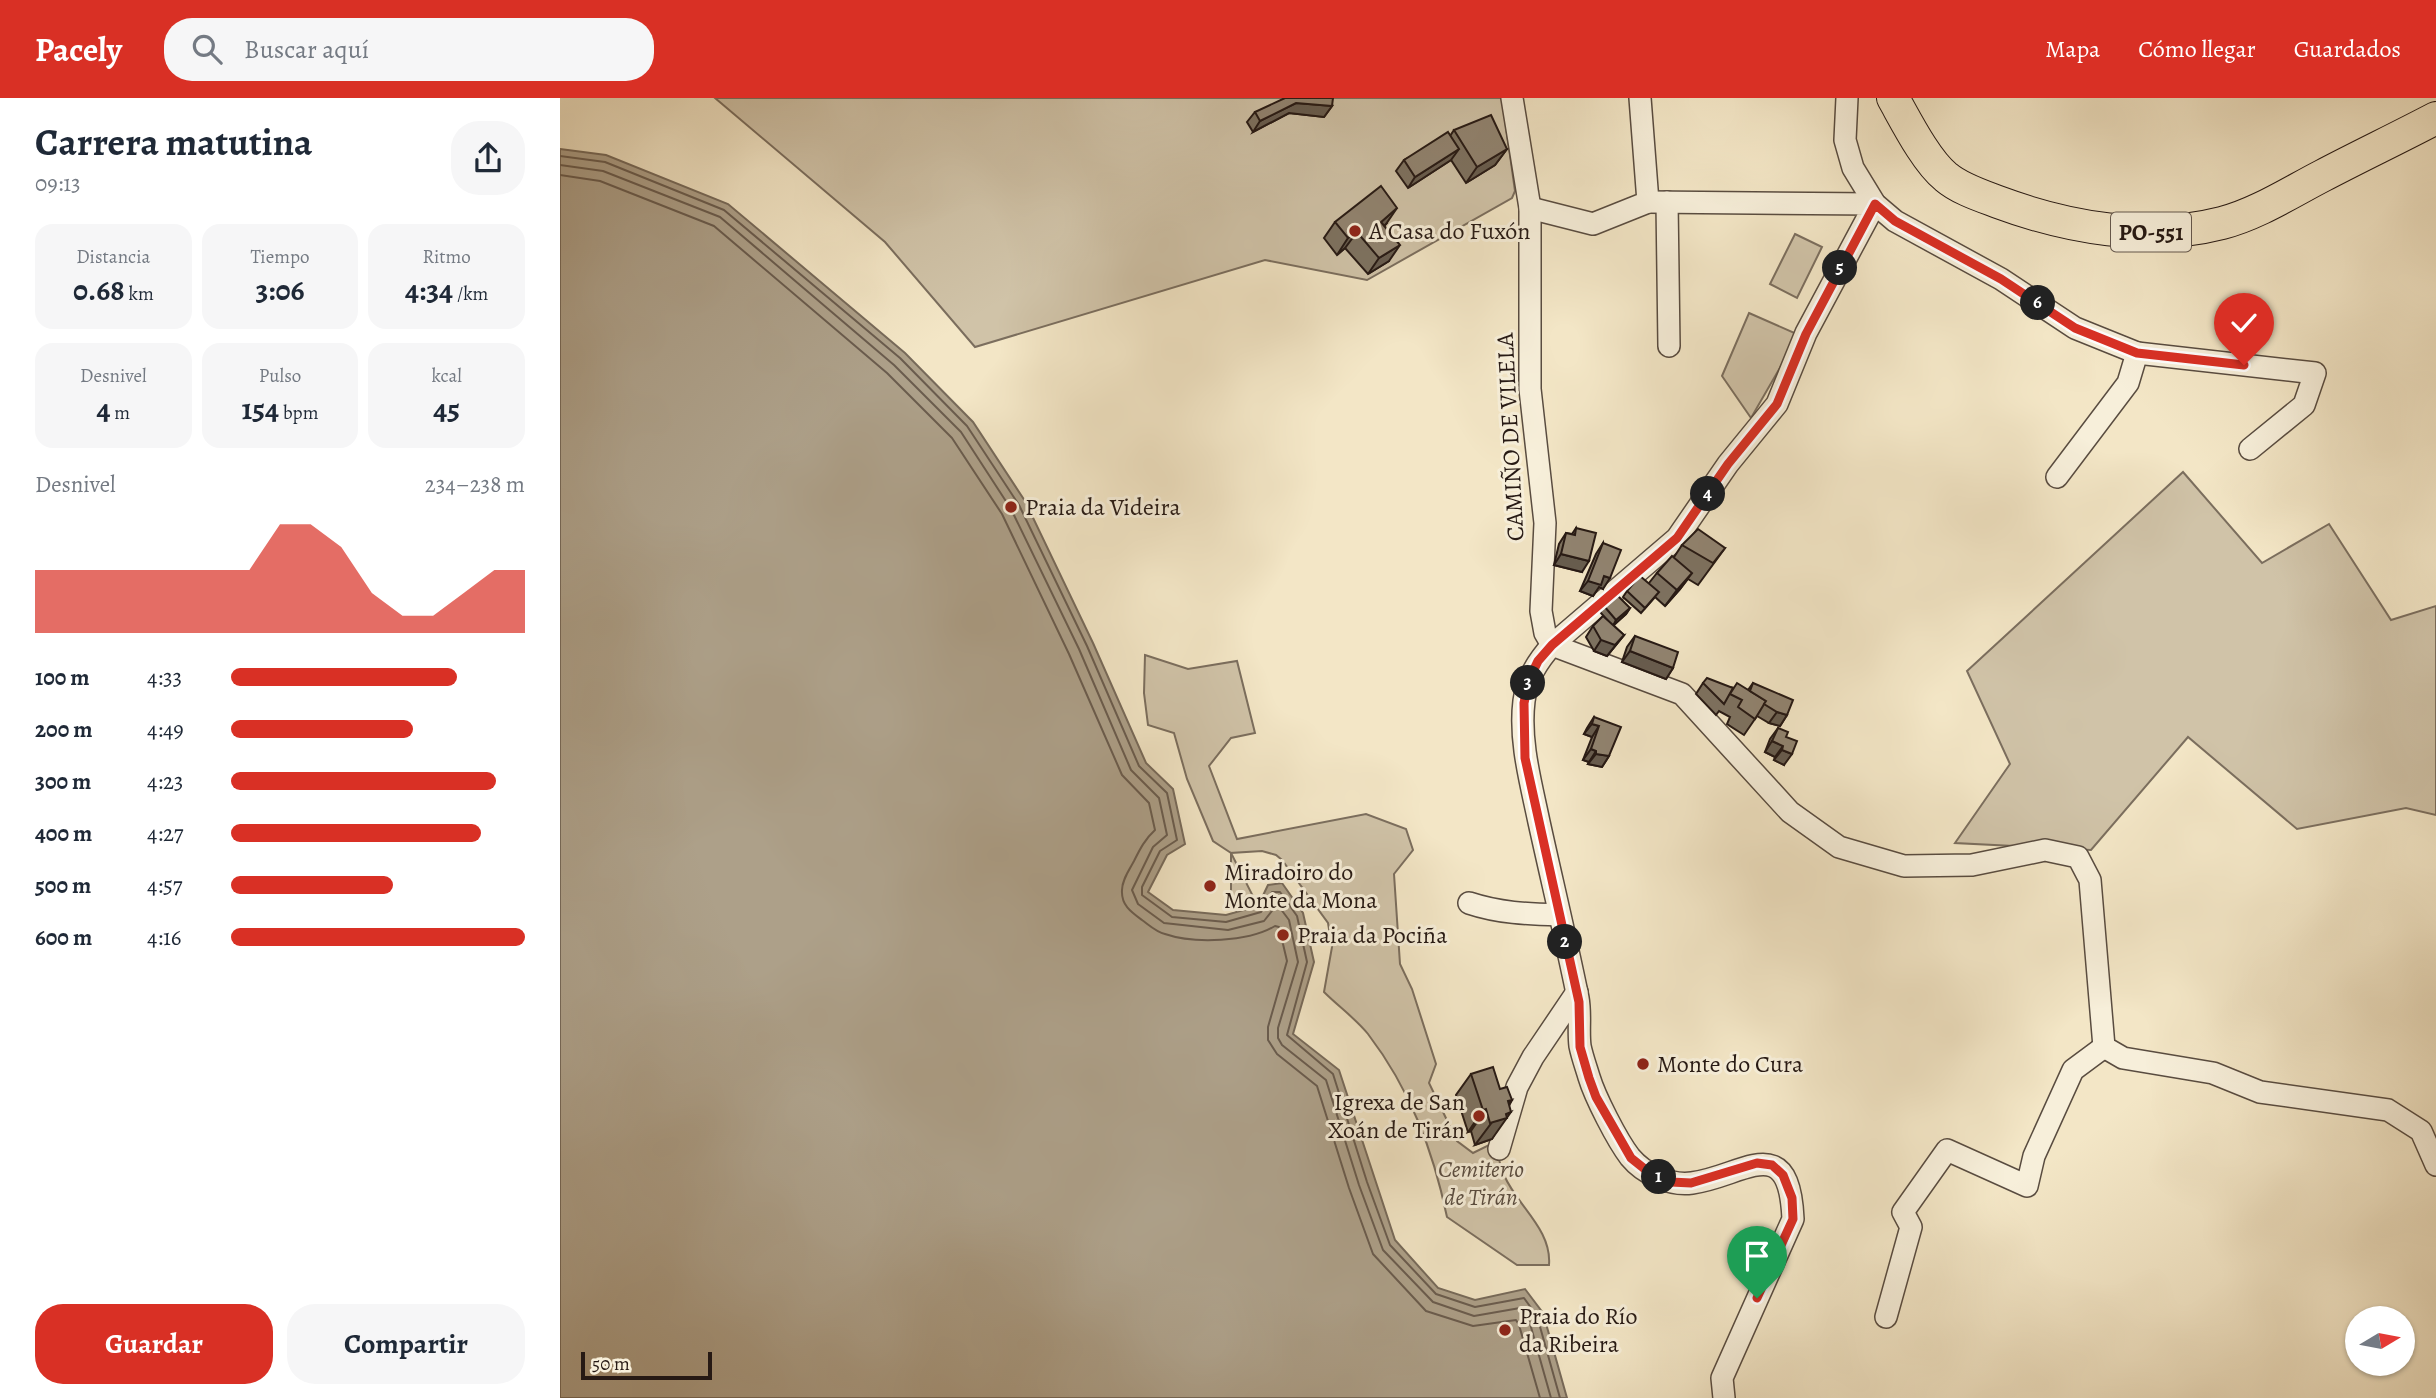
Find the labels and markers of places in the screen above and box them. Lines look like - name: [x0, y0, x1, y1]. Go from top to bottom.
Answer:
- place label: A Casa do Fuxón: [1368, 215, 1530, 247]
- marker: A Casa do Fuxón: [1347, 223, 1363, 239]
- pin: 5: [1822, 250, 1858, 286]
- pin: 6: [2020, 286, 2056, 320]
- pin: [2214, 293, 2274, 365]
- pin: 4: [1690, 476, 1726, 512]
- place label: Praia da Videira: [1025, 491, 1181, 523]
- marker: Praia da Videira: [1003, 499, 1019, 515]
- pin: 3: [1510, 666, 1546, 700]
- place label: Miradoiro do Monte da Mona: [1224, 856, 1378, 916]
- marker: Miradoiro do Monte da Mona: [1202, 878, 1218, 894]
- place label: Praia da Pociña: [1297, 919, 1448, 951]
- pin: 2: [1548, 924, 1583, 960]
- marker: Praia da Pociña: [1275, 927, 1291, 943]
- place label: Monte do Cura: [1657, 1048, 1804, 1080]
- marker: Monte do Cura: [1635, 1056, 1651, 1072]
- place label: Igrexa de San Xoán de Tirán: [1328, 1086, 1465, 1146]
- marker: Igrexa de San Xoán de Tirán: [1471, 1108, 1487, 1124]
- pin: 1: [1642, 1160, 1676, 1194]
- pin: [1727, 1226, 1787, 1298]
- place label: Praia do Río da Ribeira: [1519, 1300, 1638, 1360]
- marker: Praia do Río da Ribeira: [1497, 1322, 1513, 1338]

